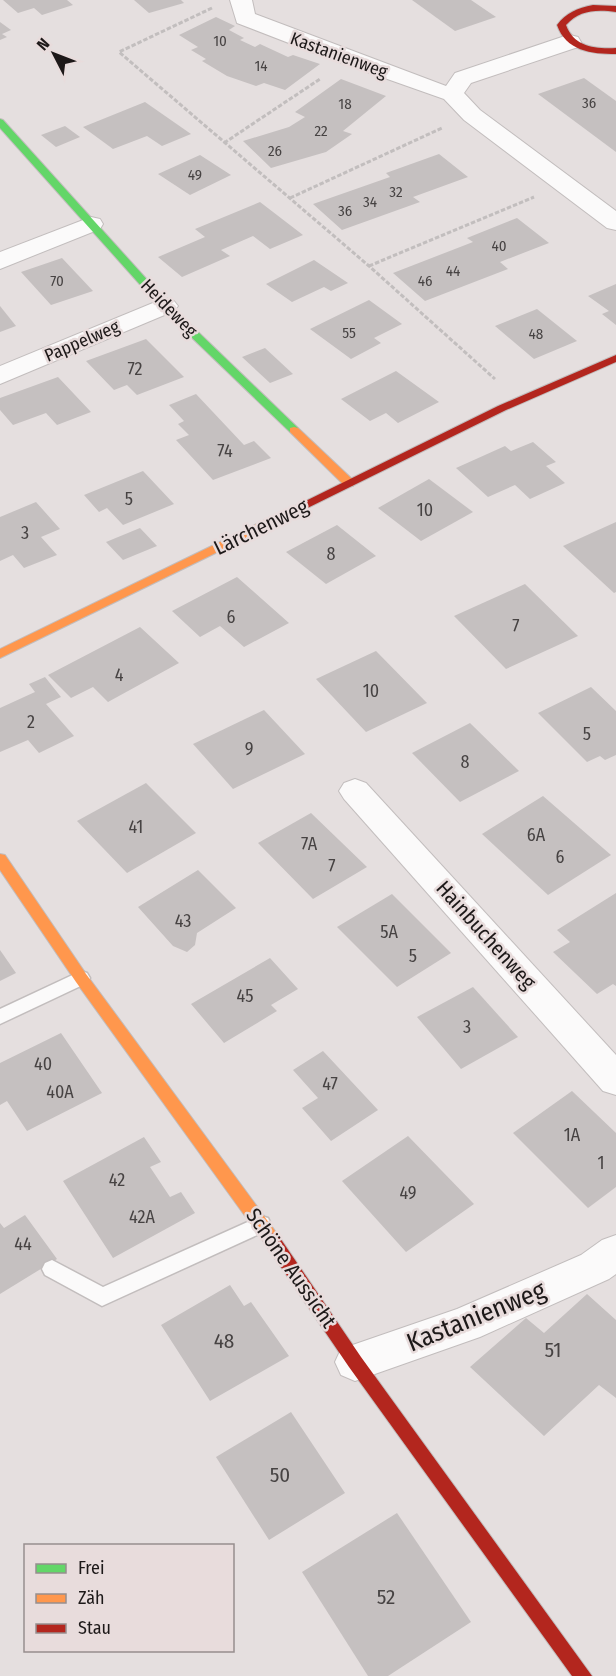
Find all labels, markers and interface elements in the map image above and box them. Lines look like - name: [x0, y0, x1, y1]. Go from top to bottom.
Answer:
- north arrow: [24, 24, 84, 84]
- street label: Kastanienweg: [287, 27, 391, 83]
- house number: 10: [213, 32, 227, 50]
- text: N: [33, 34, 53, 54]
- house number: 14: [254, 57, 268, 75]
- house number: 36: [582, 94, 596, 112]
- house number: 18: [338, 95, 352, 113]
- house number: 22: [314, 122, 328, 140]
- house number: 26: [268, 142, 282, 160]
- house number: 49: [188, 166, 202, 184]
- house number: 32: [389, 183, 403, 201]
- house number: 34: [363, 193, 377, 211]
- house number: 36: [338, 202, 352, 220]
- house number: 40: [491, 237, 507, 255]
- house number: 44: [446, 262, 460, 280]
- house number: 70: [50, 272, 64, 290]
- house number: 46: [418, 272, 432, 290]
- street label: Heideweg: [136, 274, 202, 342]
- street label: Pappelweg: [41, 315, 123, 367]
- house number: 55: [342, 324, 356, 342]
- house number: 48: [529, 325, 543, 343]
- house number: 72: [127, 358, 143, 380]
- house number: 74: [217, 440, 233, 462]
- house number: 5: [125, 488, 133, 510]
- street label: Lärchenweg: [210, 493, 313, 561]
- house number: 10: [417, 499, 433, 521]
- house number: 3: [21, 522, 29, 544]
- house number: 8: [327, 543, 336, 565]
- house number: 6: [227, 606, 236, 628]
- house number: 7: [512, 615, 520, 637]
- house number: 4: [115, 664, 124, 686]
- house number: 10: [363, 680, 379, 702]
- house number: 2: [27, 711, 35, 733]
- house number: 5: [583, 723, 591, 745]
- house number: 9: [245, 738, 253, 760]
- house number: 8: [461, 751, 470, 773]
- house number: 41: [129, 816, 143, 838]
- house number: 6A: [527, 824, 546, 846]
- house number: 7A: [301, 833, 318, 855]
- house number: 6: [556, 846, 565, 868]
- house number: 7: [328, 855, 336, 877]
- street label: Hainbuchenweg: [430, 875, 542, 995]
- house number: 43: [175, 910, 191, 932]
- house number: 5A: [380, 921, 398, 943]
- house number: 5: [409, 945, 417, 967]
- house number: 45: [237, 985, 253, 1007]
- house number: 3: [463, 1016, 471, 1038]
- house number: 40: [34, 1053, 52, 1075]
- house number: 47: [322, 1073, 338, 1095]
- house number: 40A: [46, 1081, 74, 1103]
- house number: 1A: [564, 1124, 581, 1146]
- house number: 1: [597, 1152, 605, 1174]
- house number: 42: [109, 1169, 125, 1191]
- house number: 49: [399, 1182, 417, 1204]
- street label: Schöne Aussicht: [240, 1203, 342, 1333]
- house number: 42A: [129, 1206, 155, 1228]
- house number: 44: [14, 1233, 32, 1255]
- street label: Kastanienweg: [402, 1274, 551, 1358]
- house number: 48: [214, 1328, 234, 1354]
- house number: 51: [545, 1337, 561, 1363]
- house number: 50: [270, 1462, 290, 1488]
- legend: [24, 1544, 234, 1652]
- text: Frei: [78, 1557, 104, 1579]
- house number: 52: [377, 1584, 395, 1610]
- text: Zäh: [78, 1587, 105, 1609]
- text: Stau: [78, 1617, 111, 1639]

